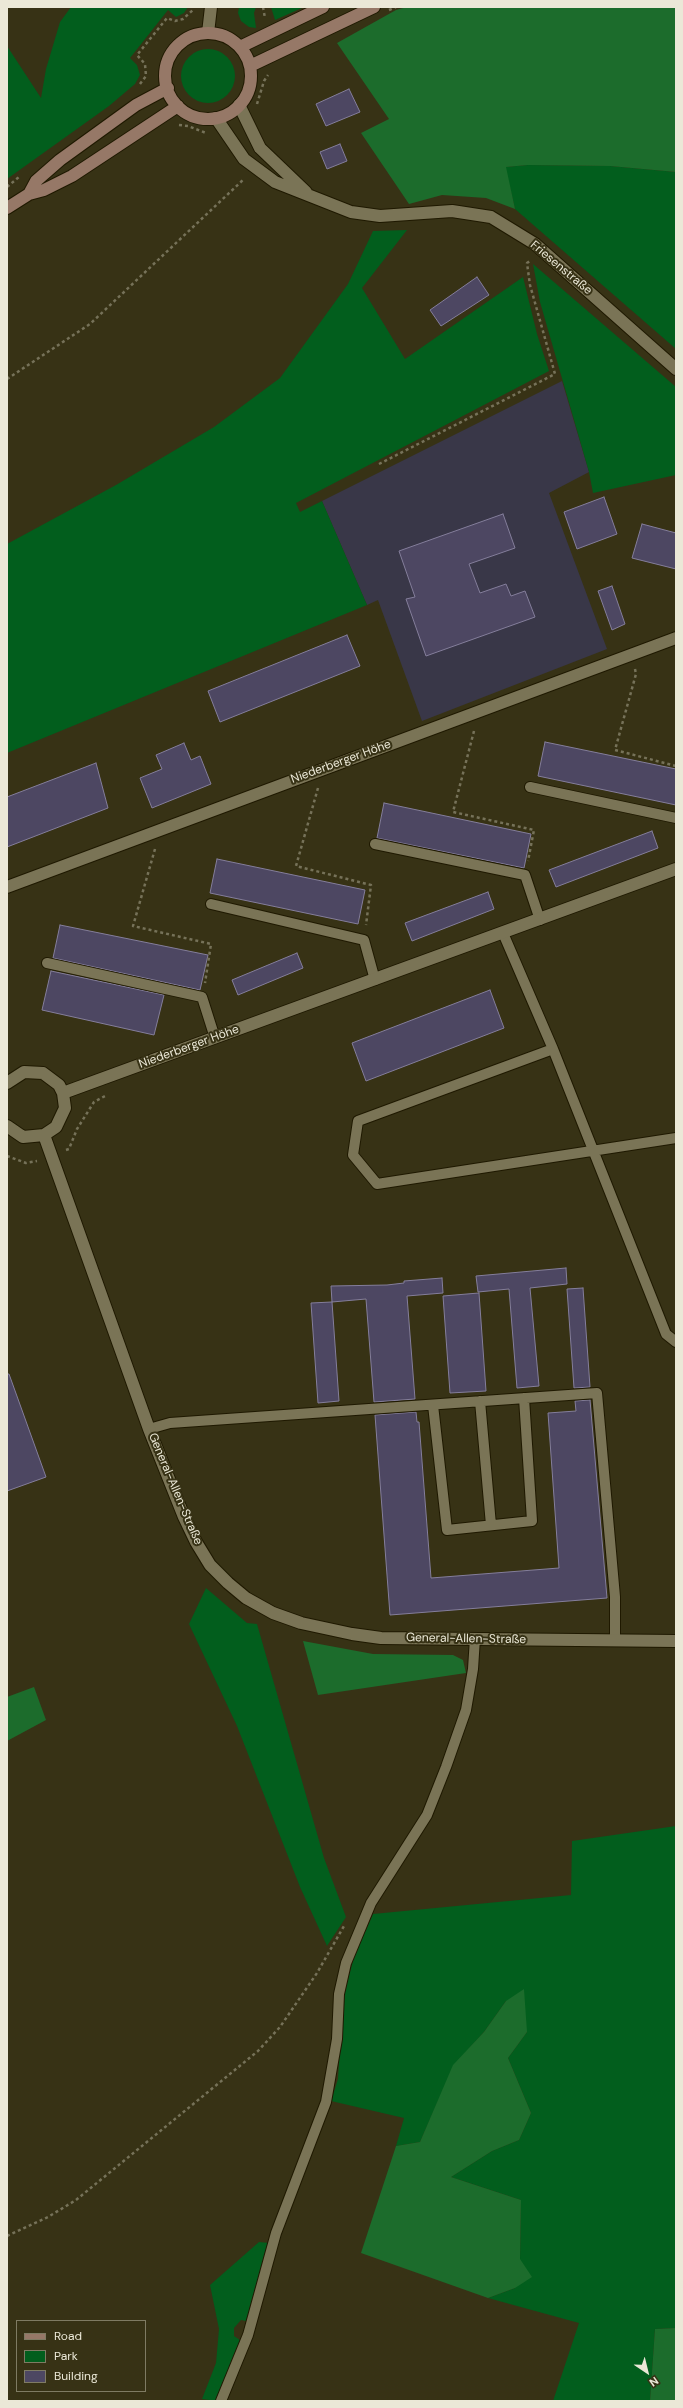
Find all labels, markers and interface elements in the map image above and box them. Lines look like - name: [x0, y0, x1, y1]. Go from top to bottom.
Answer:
- street label: Friesenstraße: [527, 238, 595, 298]
- street label: Niederberger Höhe: [289, 737, 393, 787]
- street label: Niederberger Höhe: [137, 1022, 241, 1072]
- street label: General-Allen-Straße: [145, 1431, 205, 1547]
- street label: General-Allen-Straße: [406, 1631, 526, 1647]
- legend: [16, 2320, 146, 2392]
- text: Road: [54, 2328, 82, 2344]
- text: Park: [54, 2348, 78, 2364]
- north arrow: [627, 2352, 667, 2392]
- text: Building: [54, 2368, 98, 2384]
- text: N: [647, 2374, 661, 2390]

